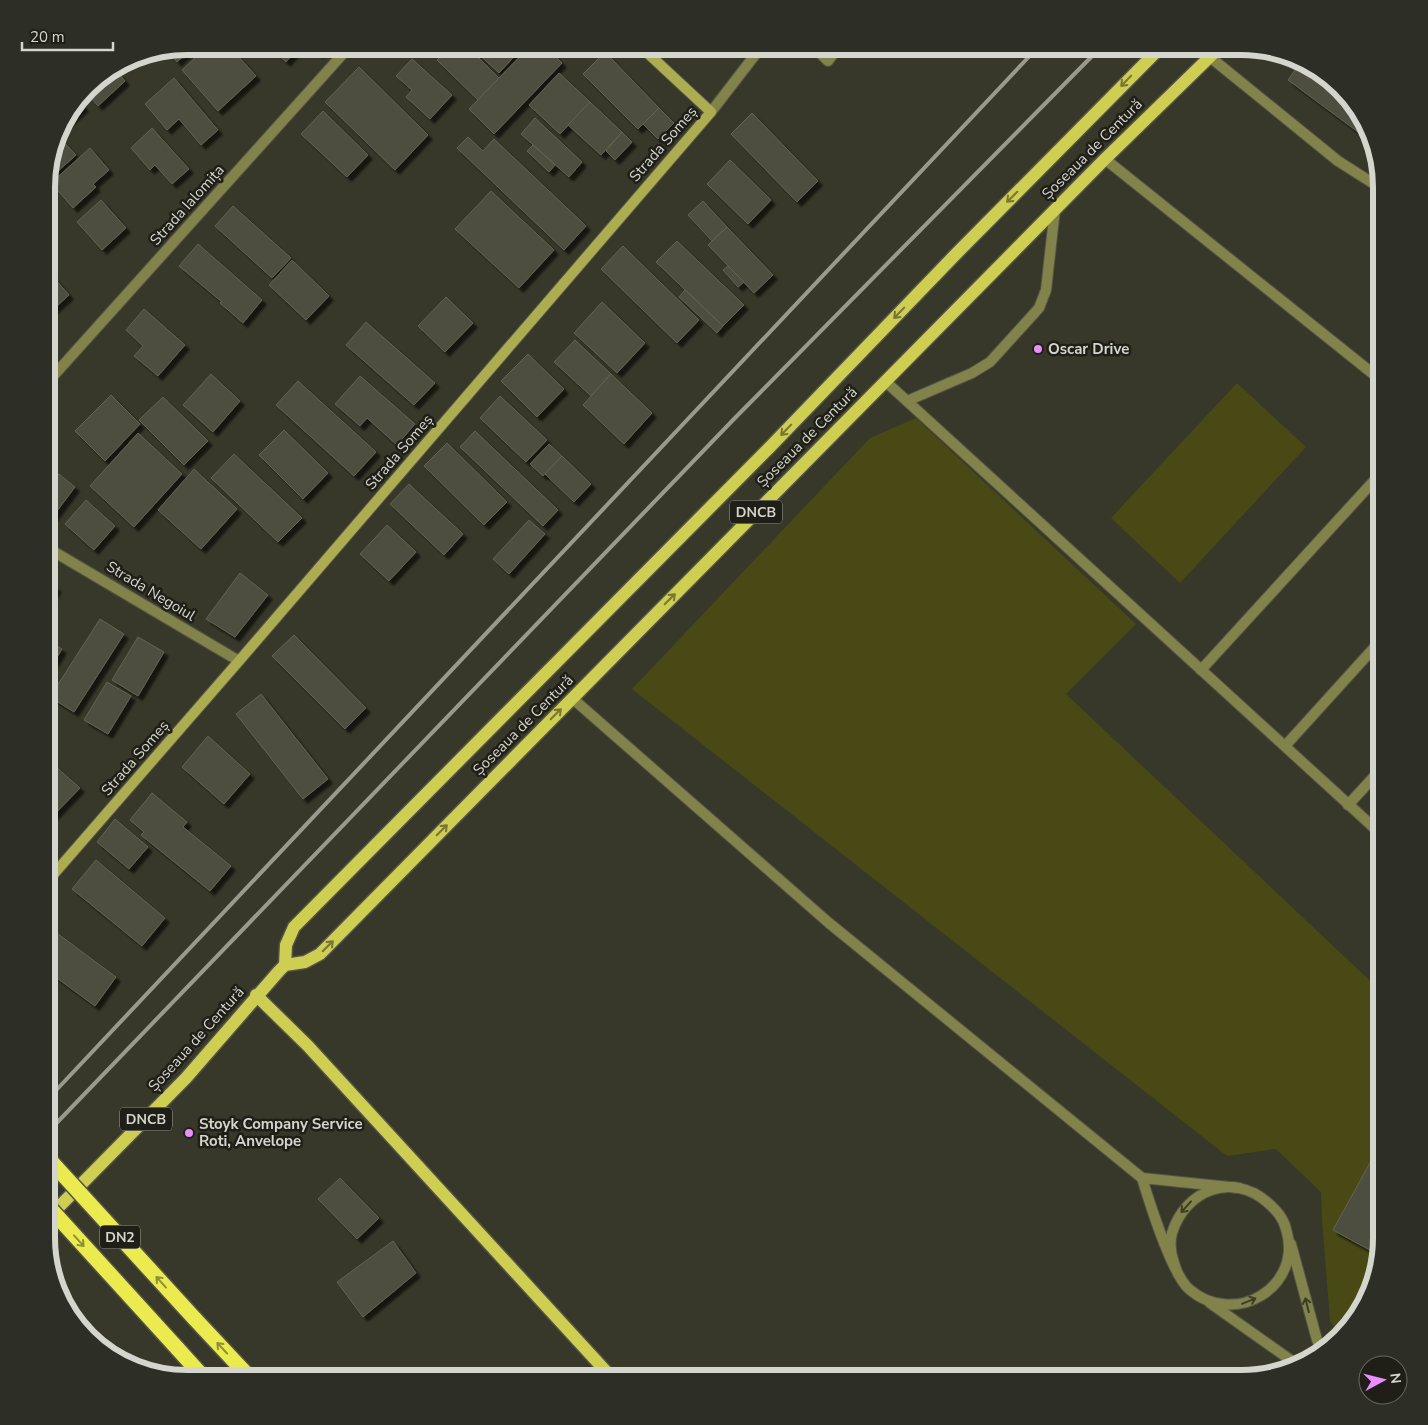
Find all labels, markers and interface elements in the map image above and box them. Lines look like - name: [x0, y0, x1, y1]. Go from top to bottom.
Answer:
- scale bar: [22, 20, 114, 52]
- text: 20 m: [30, 27, 65, 47]
- one-way arrow: [1120, 75, 1132, 88]
- street label: Șoseaua de Centură: [1037, 94, 1147, 204]
- street label: Strada Someș: [625, 102, 701, 186]
- street label: Strada Ialomița: [145, 160, 229, 250]
- one-way arrow: [1006, 191, 1018, 203]
- one-way arrow: [893, 307, 905, 320]
- place label: Oscar Drive: [1048, 339, 1129, 359]
- marker: Oscar Drive: [1032, 343, 1044, 355]
- street label: Șoseaua de Centură: [752, 382, 862, 492]
- street label: Strada Someș: [361, 410, 437, 494]
- one-way arrow: [780, 424, 792, 437]
- road number: DNCB: [730, 501, 782, 524]
- street label: Strada Negoiul: [103, 556, 200, 626]
- one-way arrow: [664, 593, 676, 605]
- street label: Șoseaua de Centură: [468, 670, 578, 780]
- one-way arrow: [550, 708, 562, 721]
- street label: Strada Someș: [97, 716, 173, 800]
- one-way arrow: [436, 824, 448, 836]
- one-way arrow: [322, 940, 334, 952]
- street label: Șoseaua de Centură: [144, 982, 248, 1096]
- road number: DNCB: [120, 1108, 172, 1130]
- place label: Stoyk Company Service Roti, Anvelope: [199, 1114, 363, 1151]
- marker: Stoyk Company Service Roti, Anvelope: [183, 1127, 195, 1139]
- one-way arrow: [1181, 1200, 1193, 1213]
- road number: DN2: [100, 1226, 140, 1248]
- one-way arrow: [73, 1234, 85, 1247]
- one-way arrow: [155, 1275, 167, 1288]
- one-way arrow: [1241, 1296, 1256, 1305]
- one-way arrow: [1302, 1298, 1311, 1314]
- one-way arrow: [216, 1342, 228, 1355]
- north arrow: [1358, 1355, 1408, 1405]
- text: N: [1385, 1372, 1405, 1385]

